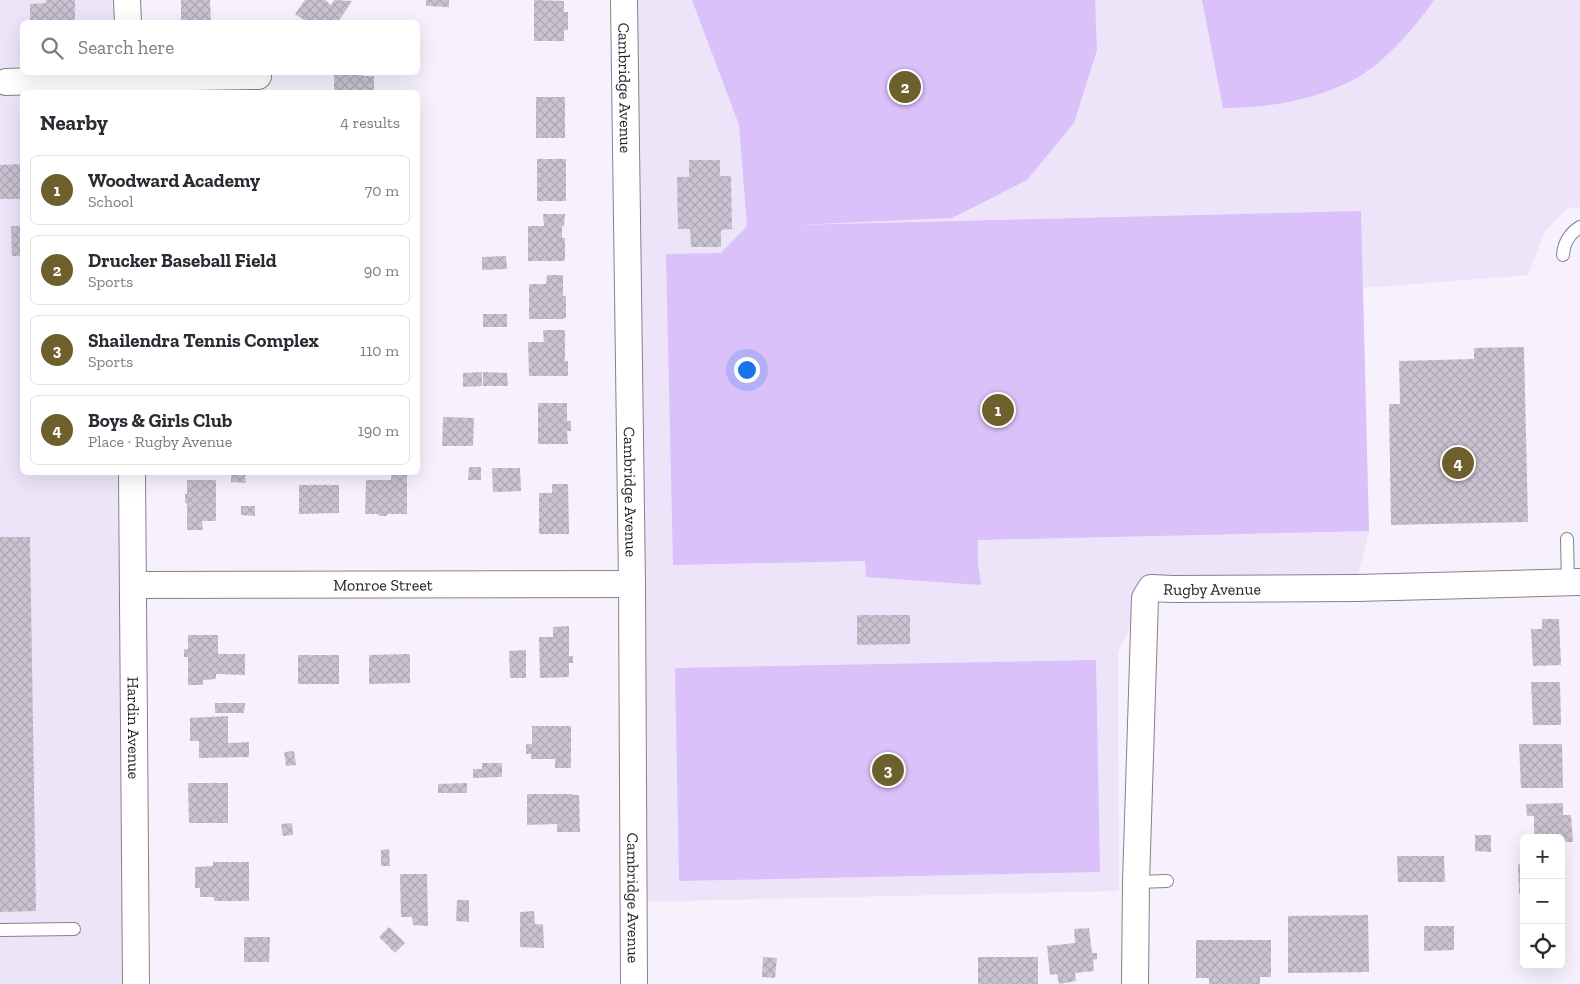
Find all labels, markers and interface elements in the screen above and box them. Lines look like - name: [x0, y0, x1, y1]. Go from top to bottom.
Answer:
- search box: [20, 20, 420, 75]
- street label: Cambridge Avenue: [615, 23, 636, 153]
- icon: search: [38, 34, 66, 62]
- text: Search here: [78, 36, 174, 59]
- pin: 2: [889, 68, 921, 106]
- text: Nearby: [40, 110, 108, 135]
- text: 4 results: [340, 113, 400, 132]
- text: Woodward Academy: [88, 169, 260, 192]
- text: 1: [54, 181, 60, 200]
- text: 70 m: [365, 181, 399, 200]
- text: School: [88, 192, 134, 211]
- text: Drucker Baseball Field: [88, 249, 277, 272]
- text: 2: [53, 261, 61, 280]
- text: 90 m: [364, 261, 399, 280]
- text: Sports: [88, 272, 133, 291]
- text: Shailendra Tennis Complex: [88, 329, 319, 352]
- text: 3: [53, 341, 61, 360]
- text: 110 m: [360, 341, 399, 360]
- text: Sports: [88, 352, 133, 371]
- your location: [734, 357, 760, 383]
- pin: 1: [982, 391, 1014, 429]
- text: Boys & Girls Club: [88, 409, 232, 432]
- text: 4: [52, 421, 62, 440]
- text: 190 m: [358, 421, 399, 440]
- street label: Cambridge Avenue: [620, 427, 641, 557]
- text: Place · Rugby Avenue: [88, 432, 232, 451]
- pin: 4: [1442, 444, 1474, 482]
- street label: Monroe Street: [333, 575, 433, 594]
- street label: Rugby Avenue: [1163, 579, 1261, 599]
- street label: Hardin Avenue: [124, 677, 144, 779]
- pin: 3: [872, 751, 904, 789]
- street label: Cambridge Avenue: [624, 833, 643, 963]
- map controls: [1520, 834, 1565, 969]
- button: +: [1520, 834, 1565, 879]
- button: −: [1520, 879, 1565, 924]
- button: locate: [1520, 924, 1565, 969]

